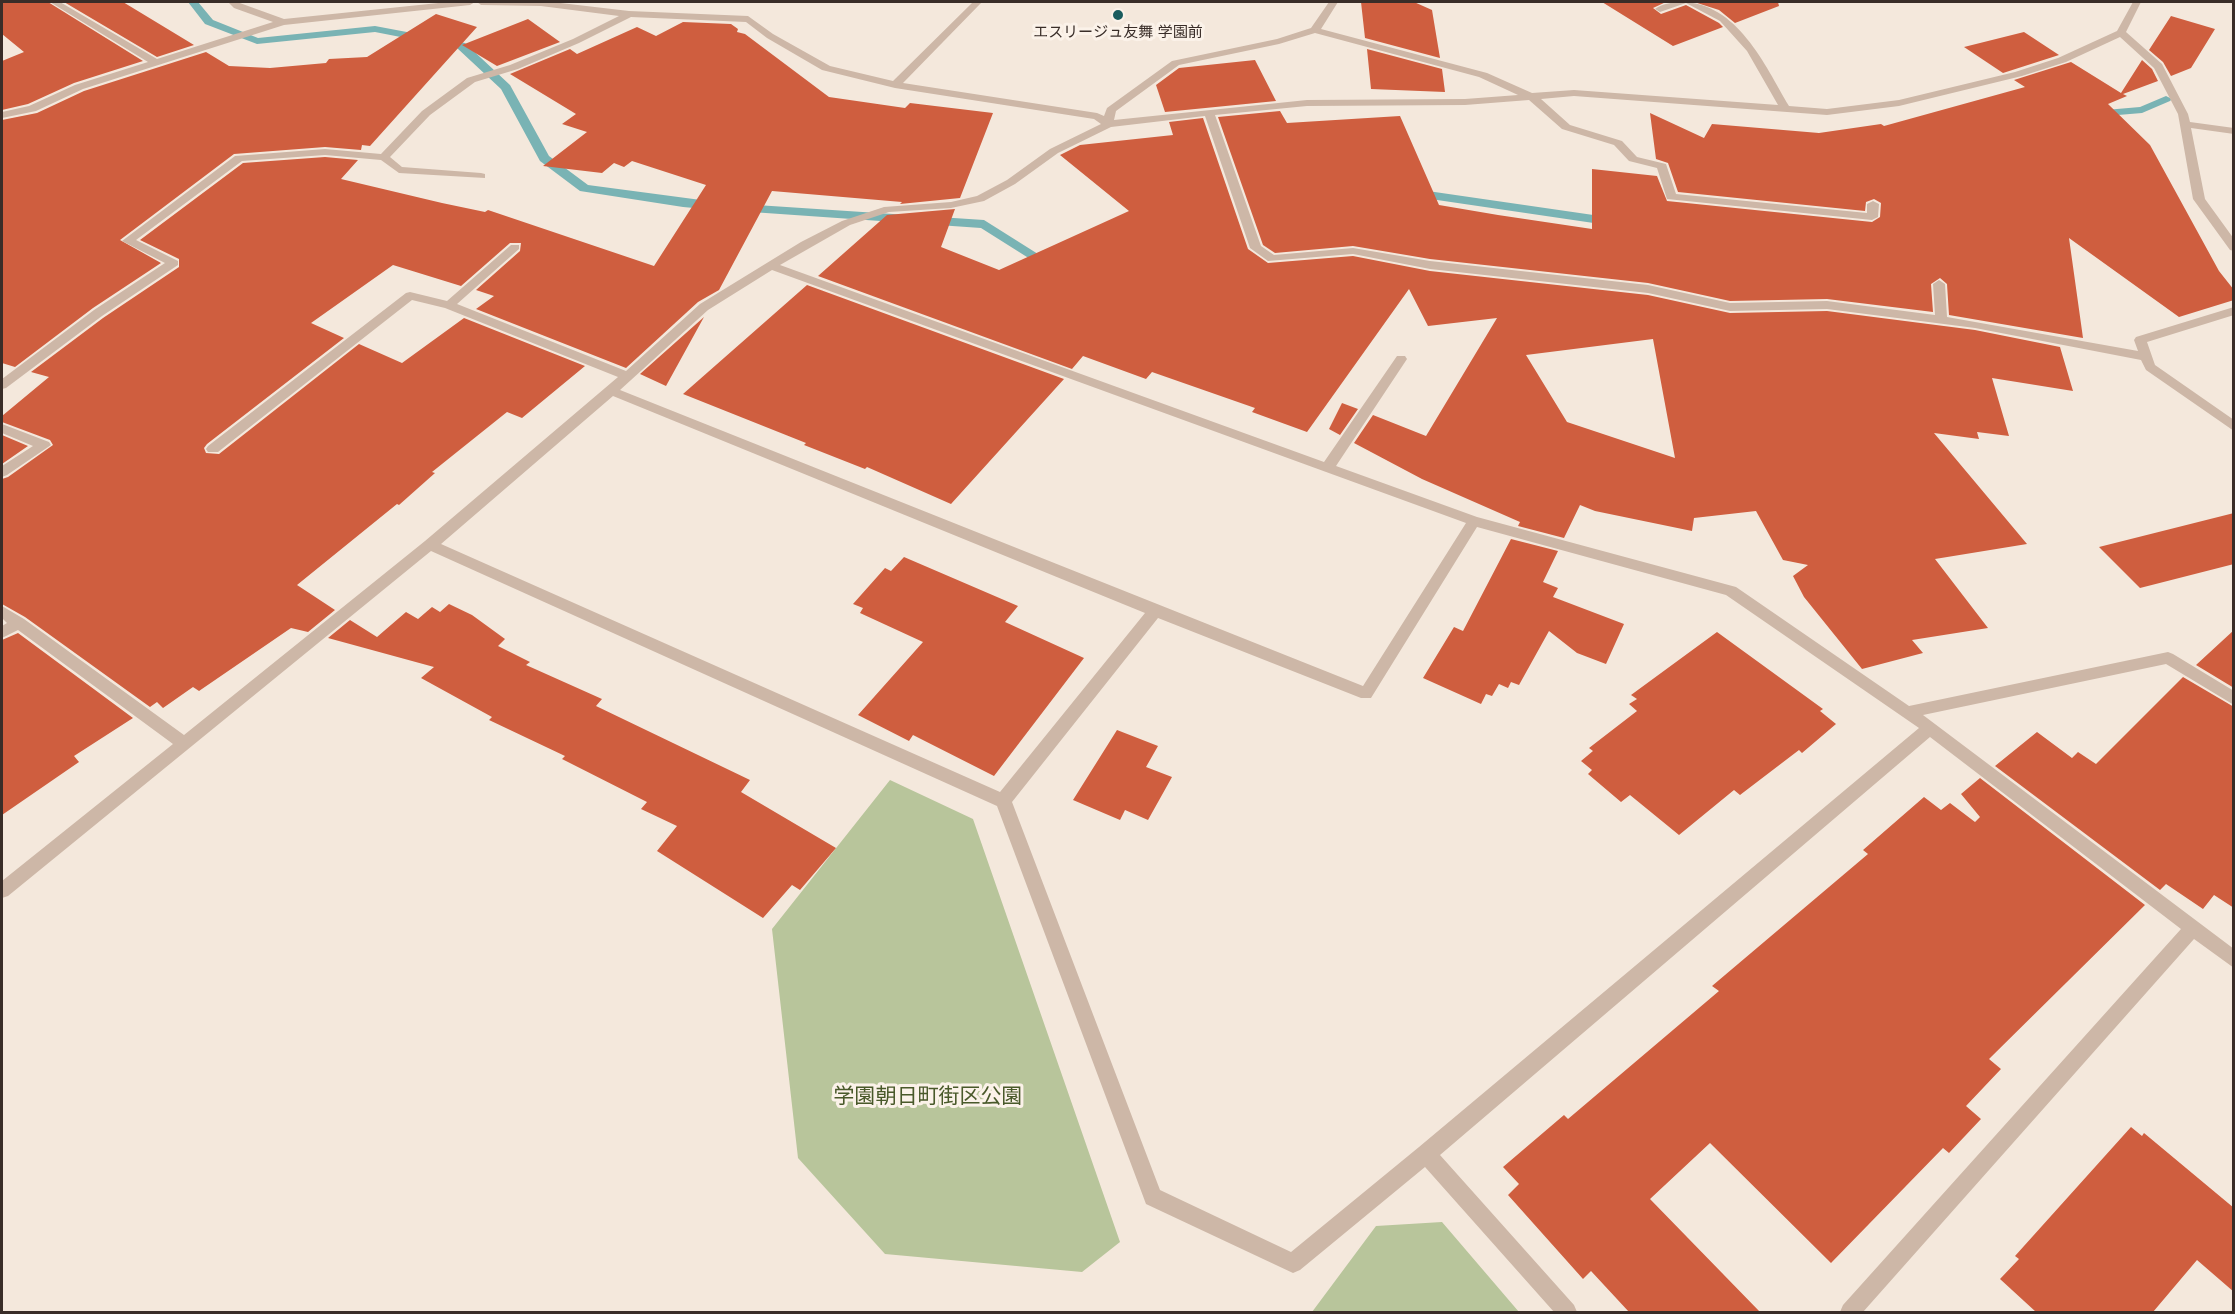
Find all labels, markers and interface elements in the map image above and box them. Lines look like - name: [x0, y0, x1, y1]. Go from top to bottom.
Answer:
- marker: エスリージュ友舞 学園前: [1111, 8, 1125, 22]
- place label: エスリージュ友舞 学園前: [1033, 24, 1203, 42]
- park label: 学園朝日町街区公園: [834, 1085, 1022, 1111]

